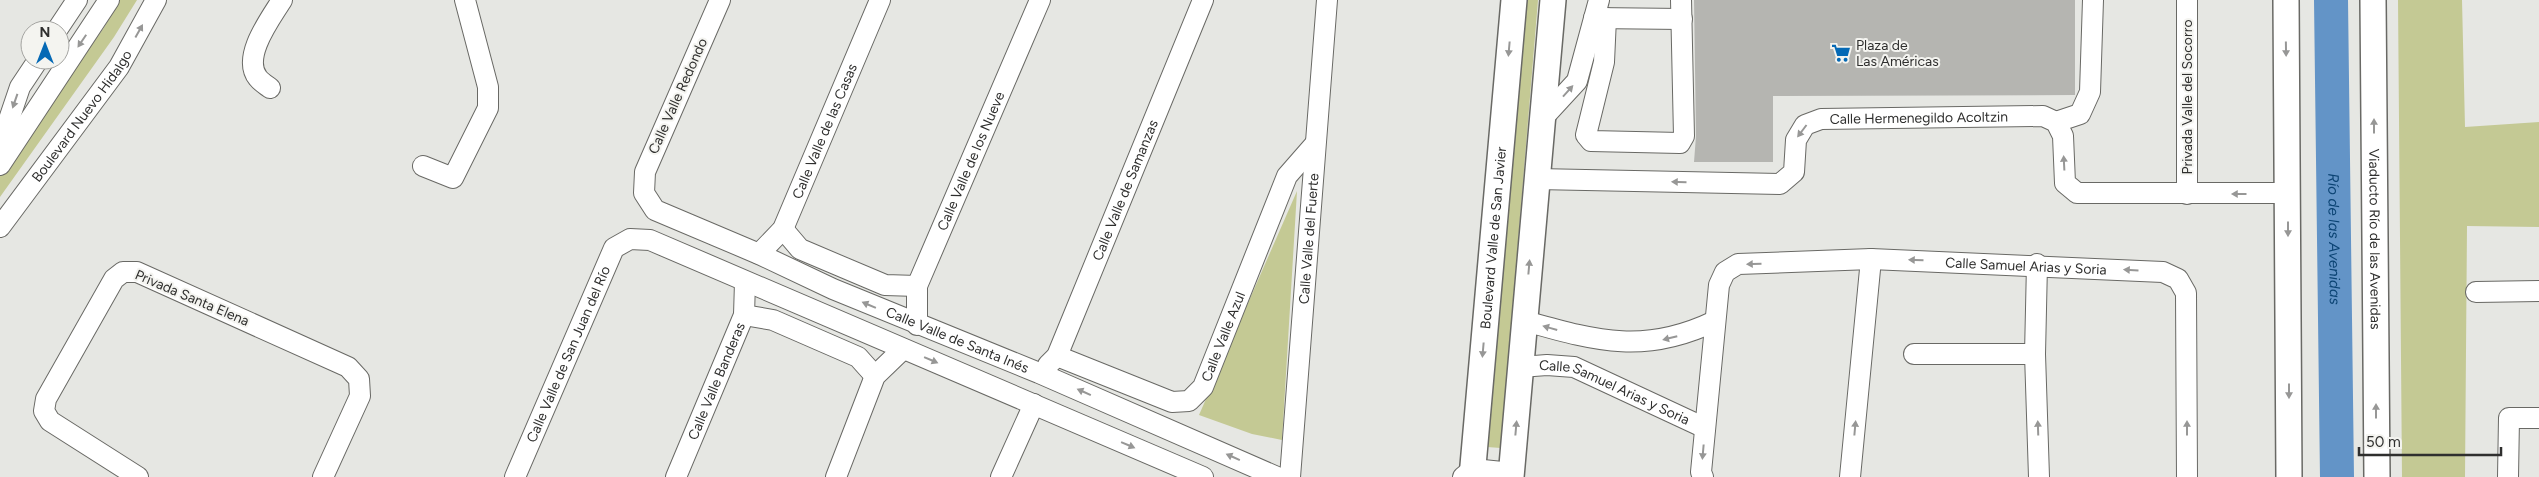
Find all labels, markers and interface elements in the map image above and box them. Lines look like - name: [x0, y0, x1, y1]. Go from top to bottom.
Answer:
- street label: Privada Valle del Socorro: [2179, 19, 2196, 175]
- north arrow: [20, 20, 70, 70]
- one-way arrow: [135, 23, 143, 38]
- text: N: [40, 24, 50, 41]
- one-way arrow: [78, 34, 87, 47]
- street label: Calle Valle Redondo: [645, 35, 711, 157]
- place label: Plaza de Las Américas: [1856, 37, 1939, 70]
- one-way arrow: [1505, 41, 1513, 57]
- one-way arrow: [2282, 41, 2290, 57]
- supermarket icon: Plaza de Las Américas: [1830, 42, 1852, 64]
- street label: Boulevard Nuevo Hidalgo: [28, 47, 135, 185]
- street label: Calle Valle de las Casas: [788, 61, 861, 201]
- one-way arrow: [1562, 85, 1574, 97]
- street label: Calle Valle de los Nueve: [933, 89, 1008, 233]
- one-way arrow: [11, 94, 19, 109]
- street label: Calle Hermenegildo Acoltzin: [1830, 108, 2008, 127]
- street label: Calle Valle de Samanzas: [1089, 117, 1161, 263]
- one-way arrow: [2370, 118, 2378, 134]
- one-way arrow: [1797, 124, 1807, 138]
- street label: Boulevard Valle de San Javier: [1477, 146, 1510, 330]
- street label: Viaducto Río de las Avenidas: [2366, 149, 2384, 329]
- one-way arrow: [2060, 155, 2068, 171]
- street label: Calle Valle del Fuerte: [1295, 172, 1322, 305]
- water label: Río de las Avenidas: [2324, 173, 2344, 305]
- one-way arrow: [1671, 178, 1687, 186]
- one-way arrow: [2231, 190, 2247, 198]
- one-way arrow: [2284, 221, 2292, 237]
- street label: Calle Samuel Arias y Soria: [1945, 254, 2107, 278]
- one-way arrow: [1908, 256, 1924, 264]
- one-way arrow: [1526, 258, 1534, 274]
- one-way arrow: [1746, 260, 1762, 268]
- street label: Calle Valle de San Juan del Río: [523, 263, 614, 445]
- one-way arrow: [2123, 265, 2139, 273]
- street label: Privada Santa Elena: [132, 266, 252, 330]
- street label: Calle Valle Azul: [1198, 289, 1249, 384]
- one-way arrow: [862, 300, 876, 308]
- street label: Calle Valle de Santa Inés: [883, 303, 1031, 376]
- street label: Calle Valle Banderas: [684, 320, 748, 442]
- one-way arrow: [1543, 324, 1558, 332]
- one-way arrow: [1663, 334, 1678, 342]
- one-way arrow: [1479, 342, 1487, 358]
- street label: Calle Samuel Arias y Soria: [1539, 356, 1692, 428]
- one-way arrow: [923, 357, 938, 365]
- one-way arrow: [2285, 383, 2293, 399]
- one-way arrow: [1077, 388, 1091, 396]
- one-way arrow: [2372, 403, 2380, 419]
- one-way arrow: [1512, 420, 1520, 436]
- one-way arrow: [1851, 420, 1859, 436]
- one-way arrow: [2033, 420, 2041, 436]
- one-way arrow: [2183, 420, 2191, 436]
- scale bar: [2359, 424, 2502, 456]
- text: 50 m: [2366, 433, 2401, 451]
- one-way arrow: [1121, 441, 1135, 449]
- one-way arrow: [1699, 445, 1707, 461]
- one-way arrow: [1226, 453, 1240, 461]

